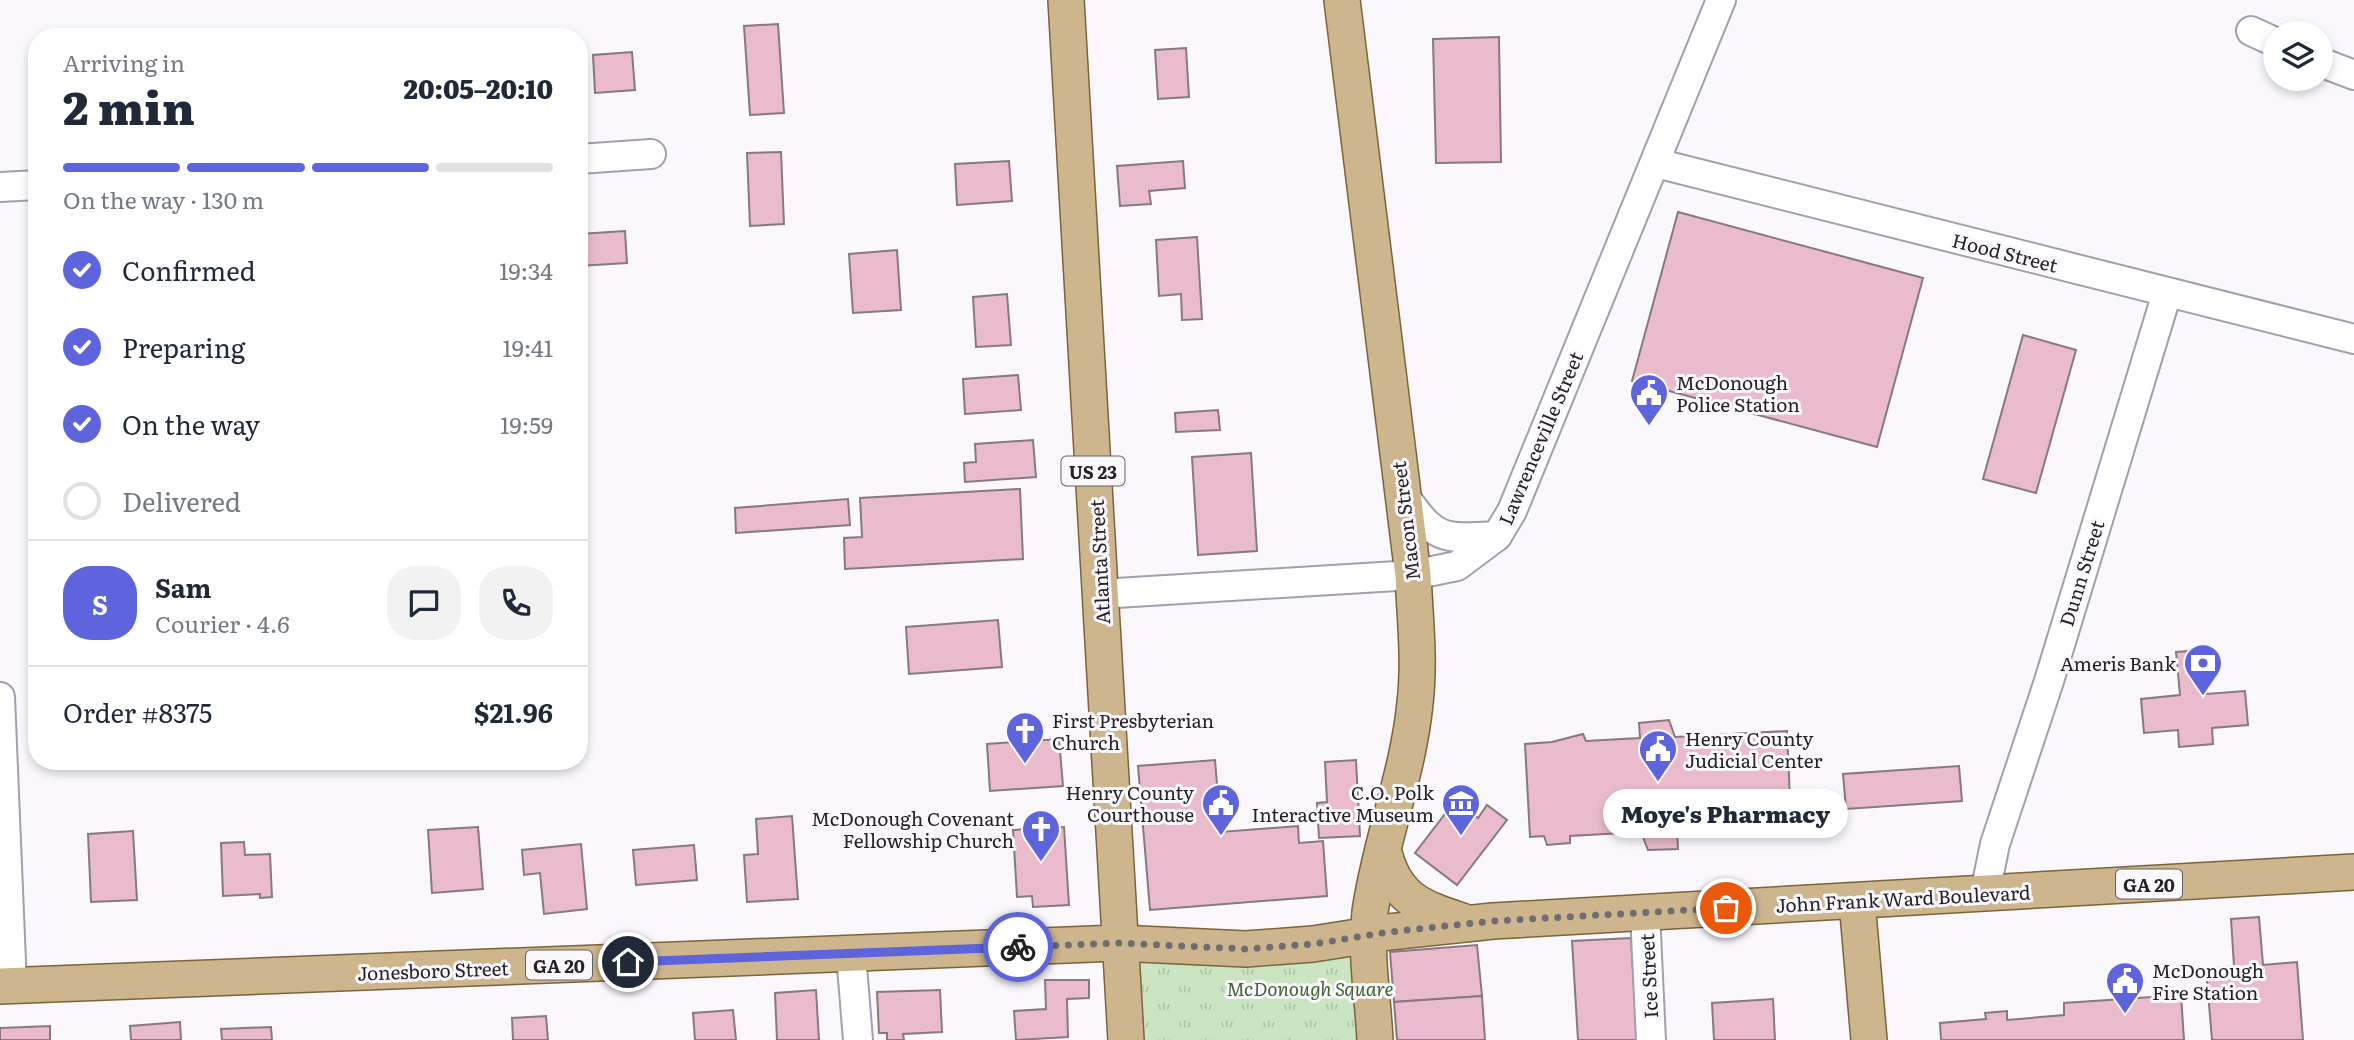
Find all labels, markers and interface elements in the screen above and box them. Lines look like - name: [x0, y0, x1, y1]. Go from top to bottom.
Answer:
- map controls: [2263, 21, 2333, 91]
- button: layers: [2263, 21, 2333, 91]
- text: Arriving in: [63, 45, 185, 79]
- text: 20:05–20:10: [403, 68, 553, 107]
- text: 2 min: [63, 71, 195, 139]
- text: On the way · 130 m: [63, 182, 264, 216]
- street label: Hood Street: [1949, 225, 2061, 279]
- text: Confirmed: [122, 250, 256, 289]
- icon: check: [63, 251, 101, 289]
- text: 19:34: [499, 253, 553, 287]
- text: Preparing: [122, 327, 245, 366]
- icon: check: [63, 328, 101, 366]
- text: 19:41: [502, 330, 553, 364]
- street label: Lawrenceville Street: [1491, 347, 1589, 529]
- place label: McDonough Police Station: [1676, 368, 1800, 418]
- public building icon: McDonough Police Station: [1628, 372, 1670, 427]
- text: On the way: [122, 404, 260, 443]
- icon: check: [63, 405, 101, 443]
- text: 19:59: [500, 407, 553, 441]
- road number: US 23: [1062, 457, 1124, 486]
- street label: Macon Street: [1384, 459, 1426, 582]
- text: Delivered: [122, 481, 241, 520]
- street label: Atlanta Street: [1082, 498, 1116, 625]
- street label: Dunn Street: [2052, 516, 2111, 630]
- button: chat: [387, 566, 461, 640]
- button: phone: [479, 566, 553, 640]
- text: Sam: [155, 567, 211, 606]
- text: S: [92, 584, 108, 623]
- text: Courier · 4.6: [155, 606, 290, 640]
- bank icon: Ameris Bank: [2182, 642, 2224, 697]
- place label: Ameris Bank: [2060, 649, 2176, 677]
- text: Order #8375: [63, 692, 212, 731]
- text: $21.96: [474, 692, 553, 731]
- place label: First Presbyterian Church: [1052, 706, 1214, 756]
- church icon: First Presbyterian Church: [1004, 710, 1046, 765]
- place label: Henry County Judicial Center: [1685, 724, 1822, 774]
- public building icon: Henry County Judicial Center: [1637, 728, 1679, 783]
- place label: Henry County Courthouse: [1066, 778, 1194, 828]
- place label: C.O. Polk Interactive Museum: [1252, 778, 1434, 828]
- public building icon: Henry County Courthouse: [1200, 782, 1242, 837]
- museum icon: C.O. Polk Interactive Museum: [1440, 782, 1482, 837]
- callout: Moye's Pharmacy: [1604, 789, 1848, 838]
- text: Moye's Pharmacy: [1621, 796, 1830, 830]
- place label: McDonough Covenant Fellowship Church: [811, 804, 1014, 854]
- church icon: McDonough Covenant Fellowship Church: [1020, 808, 1062, 863]
- road number: GA 20: [2116, 870, 2182, 898]
- street label: John Frank Ward Boulevard: [1775, 877, 2032, 919]
- pin: [1696, 878, 1756, 938]
- icon: bag: [1707, 889, 1745, 927]
- courier: [983, 912, 1053, 982]
- icon: bike: [999, 928, 1037, 966]
- pin: [598, 932, 658, 992]
- street label: Ice Street: [1632, 933, 1664, 1019]
- icon: home: [609, 943, 647, 981]
- road number: GA 20: [526, 950, 592, 980]
- street label: Jonesboro Street: [357, 953, 510, 987]
- place label: McDonough Fire Station: [2152, 956, 2264, 1006]
- public building icon: McDonough Fire Station: [2104, 960, 2146, 1015]
- park label: McDonough Square: [1227, 974, 1393, 1002]

